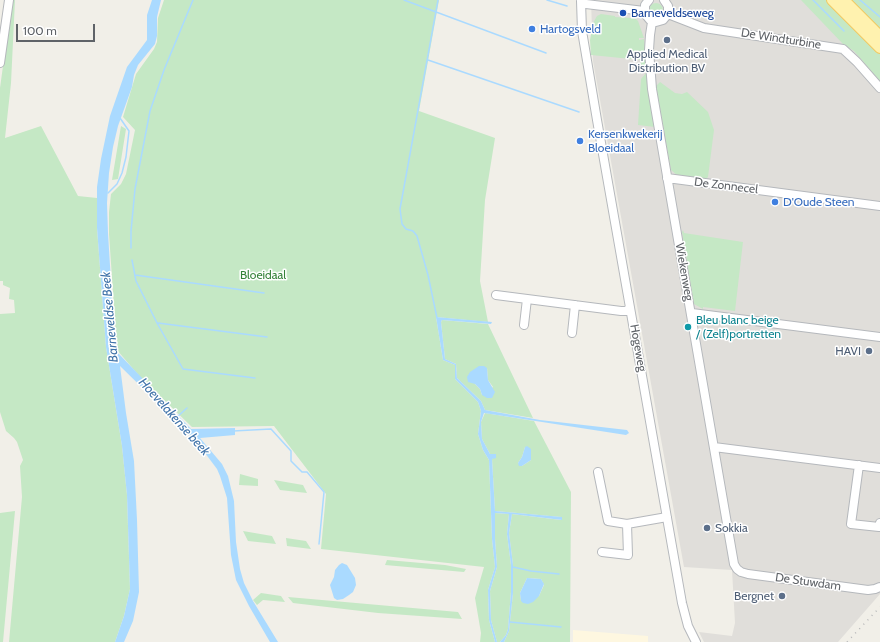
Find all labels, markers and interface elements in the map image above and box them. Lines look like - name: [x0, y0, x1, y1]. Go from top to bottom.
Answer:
- place label: Barneveldseweg: [631, 6, 714, 20]
- marker: Barneveldseweg: [618, 8, 628, 18]
- scale bar: [18, 16, 97, 42]
- place label: Hartogsveld: [540, 22, 601, 36]
- text: 100 m: [23, 23, 57, 38]
- marker: Hartogsveld: [527, 24, 537, 34]
- street label: De Windturbine: [740, 26, 822, 52]
- marker: Applied Medical Distribution BV: [662, 35, 672, 45]
- place label: Applied Medical Distribution BV: [627, 47, 707, 75]
- place label: Kersenkwekerij Bloeidaal: [588, 127, 662, 155]
- marker: Kersenkwekerij Bloeidaal: [575, 136, 585, 146]
- street label: De Zonnecel: [693, 175, 759, 197]
- place label: D'Oude Steen: [783, 195, 855, 209]
- marker: D'Oude Steen: [770, 197, 780, 207]
- street label: Wiekenweg: [672, 242, 696, 302]
- park label: Bloeidaal: [240, 268, 286, 282]
- water label: Barneveldse Beek: [98, 271, 122, 363]
- place label: Bleu blanc beige / (Zelf)portretten: [696, 313, 781, 341]
- marker: Bleu blanc beige / (Zelf)portretten: [683, 322, 693, 332]
- street label: Hogeweg: [627, 323, 649, 373]
- place label: HAVI: [835, 344, 861, 358]
- marker: HAVI: [864, 346, 874, 356]
- water label: Hoevelakense beek: [135, 375, 213, 459]
- place label: Sokkia: [715, 521, 748, 535]
- marker: Sokkia: [702, 523, 712, 533]
- street label: De Stuwdam: [774, 570, 842, 594]
- place label: Bergnet: [734, 589, 774, 603]
- marker: Bergnet: [777, 591, 787, 601]

